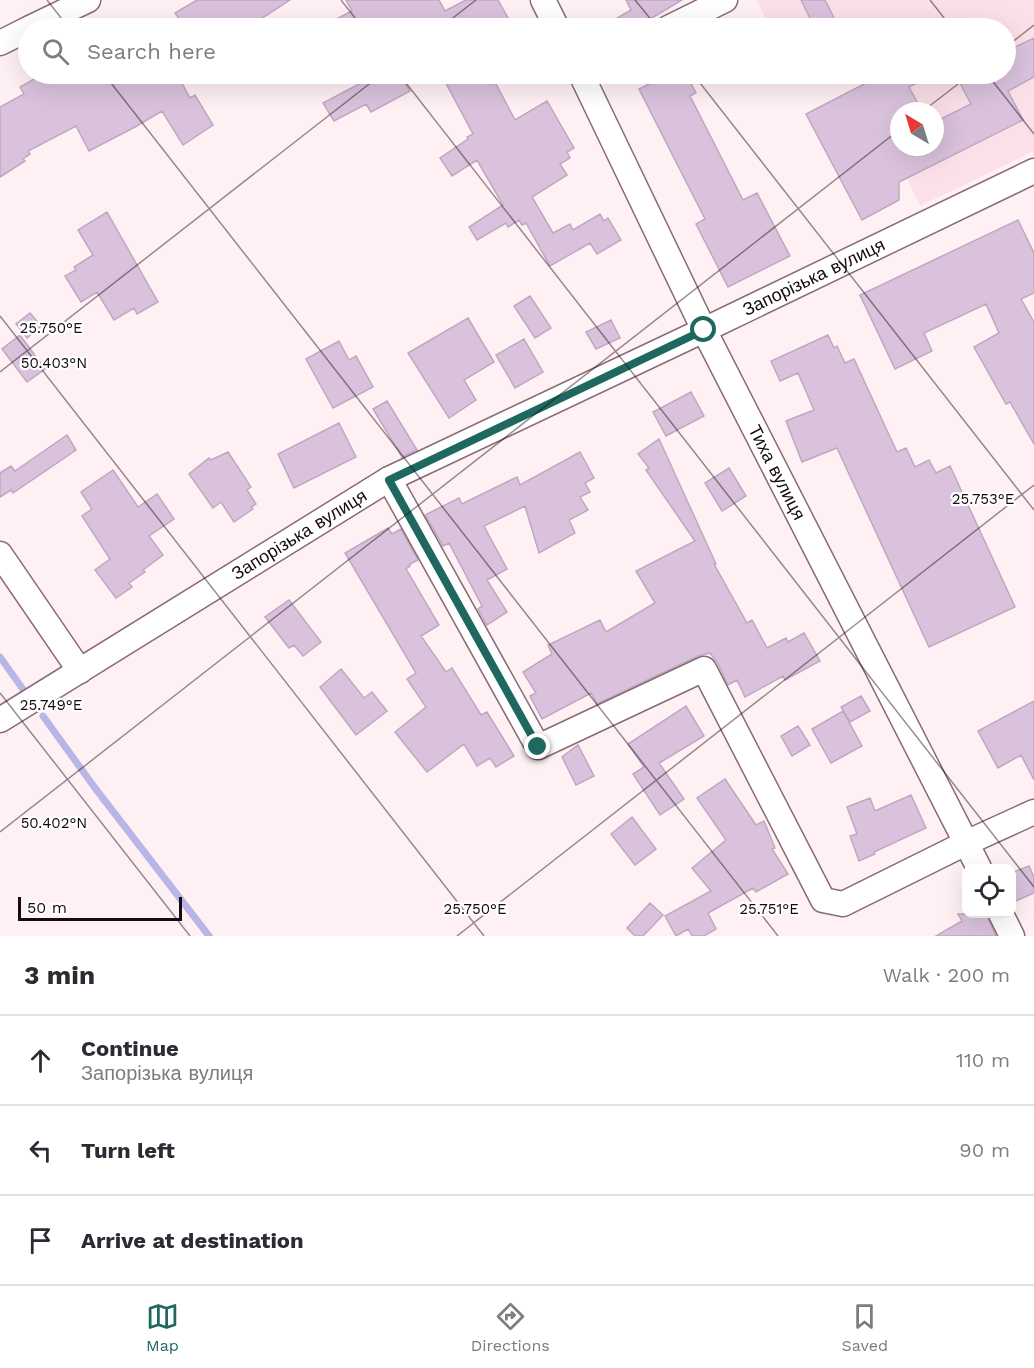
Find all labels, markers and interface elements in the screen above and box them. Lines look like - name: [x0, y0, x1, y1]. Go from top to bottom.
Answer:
- search box: [18, 18, 1016, 84]
- icon: search: [39, 35, 72, 68]
- text: Search here: [87, 39, 216, 64]
- north arrow: [890, 102, 944, 156]
- street label: Запорізька вулиця: [739, 233, 888, 320]
- route start: [690, 316, 716, 342]
- text: 25.750°E: [19, 319, 83, 337]
- text: 50.403°N: [21, 354, 87, 372]
- street label: Тиха вулиця: [744, 421, 810, 523]
- street label: Запорізька вулиця: [227, 484, 370, 584]
- text: 25.753°E: [952, 490, 1014, 508]
- text: 25.749°E: [20, 696, 82, 714]
- route end: [524, 733, 550, 759]
- text: 50.402°N: [21, 814, 87, 832]
- map controls: [962, 864, 1016, 918]
- button: locate: [962, 864, 1016, 918]
- scale bar: [18, 894, 182, 922]
- text: 50 m: [27, 898, 67, 917]
- text: 25.750°E: [443, 900, 507, 918]
- text: 25.751°E: [739, 900, 799, 918]
- text: 3 min: [24, 960, 95, 990]
- text: Walk · 200 m: [883, 963, 1010, 987]
- text: Continue: [81, 1036, 179, 1061]
- icon: ahead: [24, 1044, 57, 1077]
- text: 110 m: [956, 1048, 1010, 1072]
- text: Запорізька вулиця: [81, 1061, 253, 1085]
- icon: left: [24, 1134, 57, 1167]
- text: Turn left: [81, 1138, 175, 1163]
- text: 90 m: [959, 1138, 1010, 1162]
- icon: arrive: [24, 1224, 57, 1257]
- text: Arrive at destination: [81, 1228, 304, 1253]
- tab: Map: [146, 1300, 179, 1355]
- tab: Directions: [471, 1300, 550, 1355]
- tab: Saved: [842, 1300, 888, 1355]

